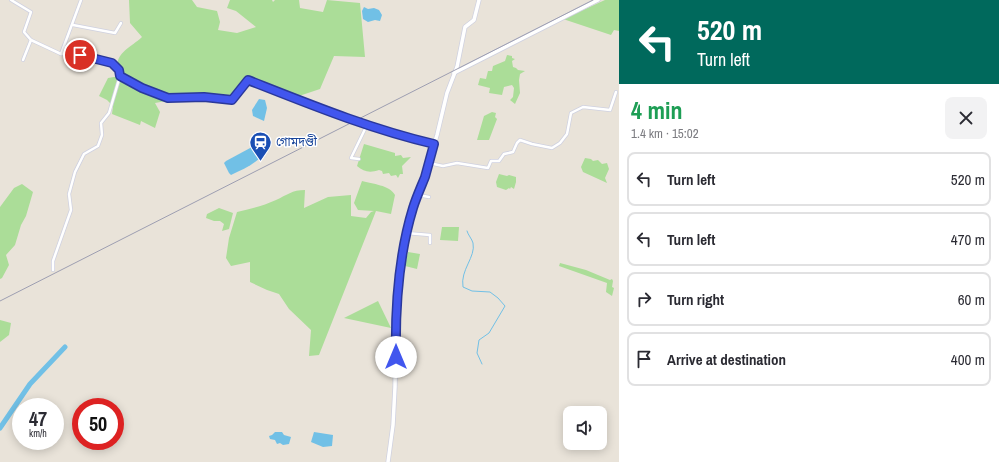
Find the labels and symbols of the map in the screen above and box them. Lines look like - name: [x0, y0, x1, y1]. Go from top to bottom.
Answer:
- pin: [63, 38, 97, 72]
- station icon: গোমদণ্ডী: [248, 129, 274, 162]
- place label: গোমদণ্ডী: [276, 134, 318, 150]
- position arrow: [375, 336, 417, 378]
- speed limit sign: 50: [72, 398, 124, 450]

